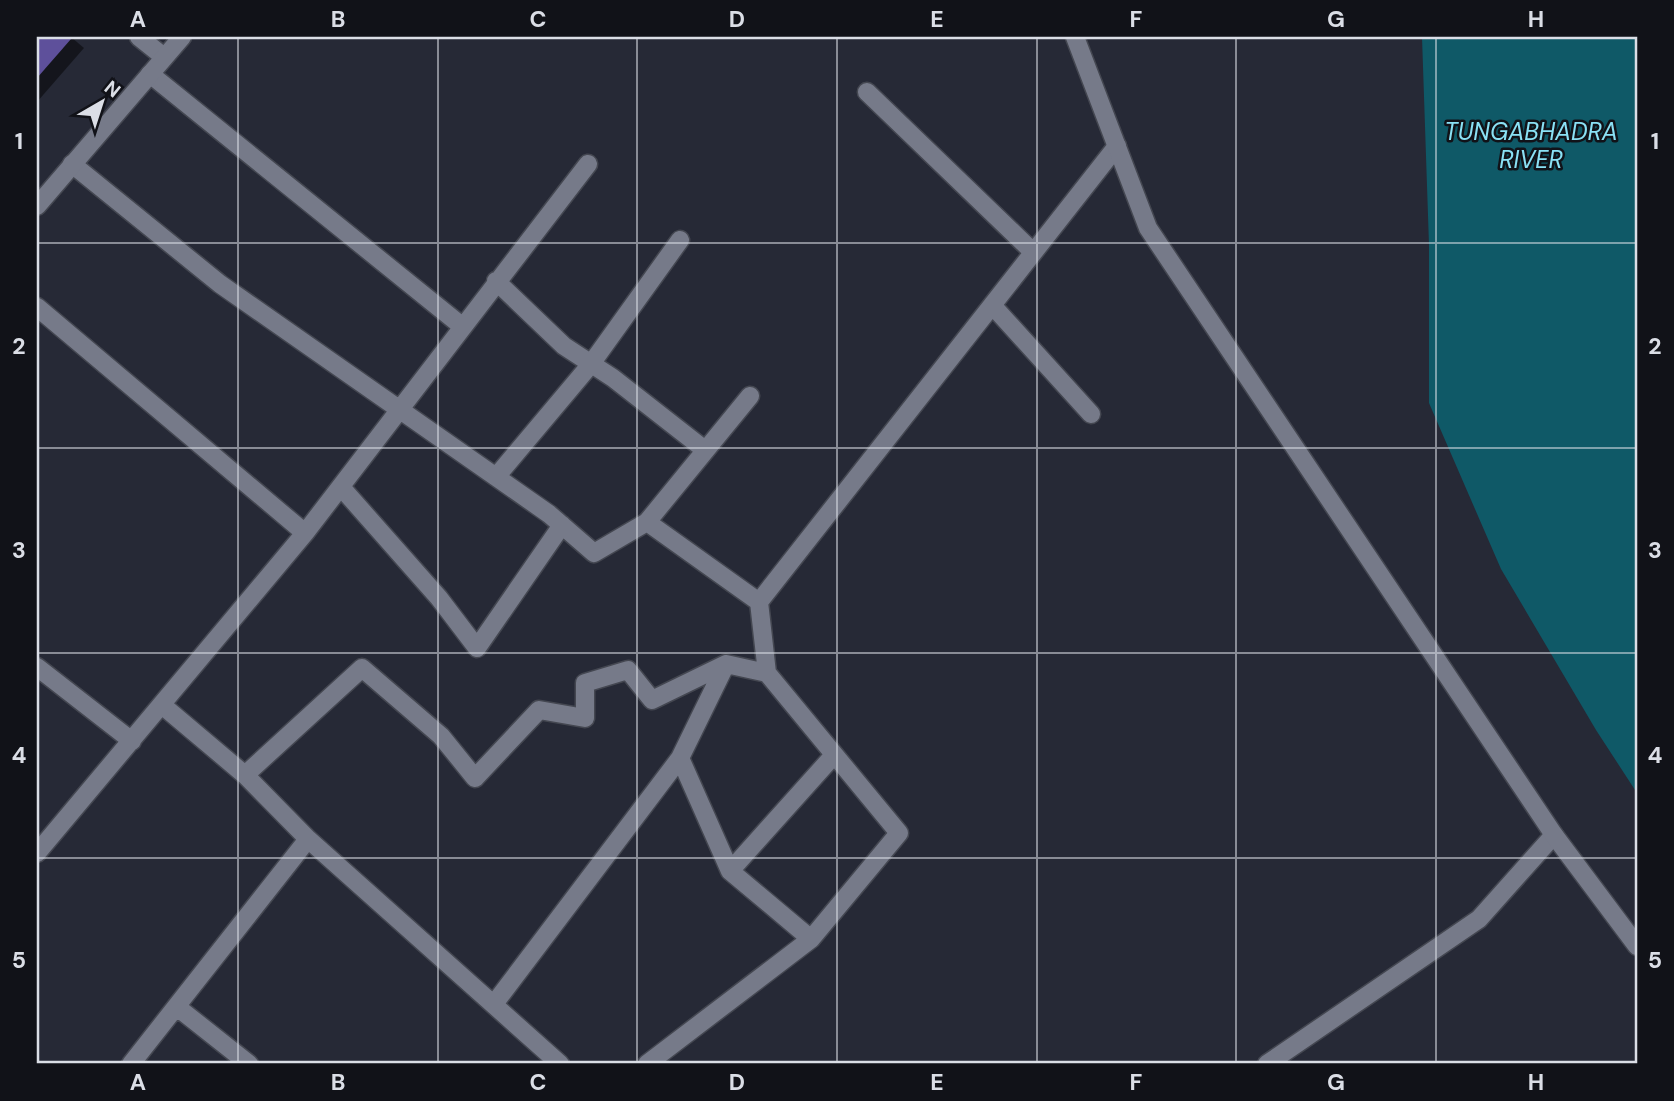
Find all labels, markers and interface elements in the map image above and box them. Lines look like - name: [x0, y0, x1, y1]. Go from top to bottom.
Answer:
- text: A: [130, 4, 146, 34]
- text: B: [331, 4, 345, 34]
- text: C: [530, 4, 546, 34]
- text: D: [729, 4, 745, 34]
- text: E: [930, 4, 944, 34]
- text: F: [1130, 4, 1143, 34]
- text: G: [1327, 4, 1345, 34]
- text: H: [1528, 4, 1544, 34]
- north arrow: [66, 66, 136, 136]
- text: N: [99, 75, 126, 103]
- water label: TUNGABHADRA RIVER: [1444, 116, 1618, 175]
- text: 1: [15, 126, 23, 156]
- text: 1: [1651, 126, 1659, 156]
- text: 2: [12, 331, 26, 361]
- text: 2: [1648, 331, 1662, 361]
- text: 3: [12, 535, 26, 565]
- text: 3: [1648, 535, 1662, 565]
- text: 4: [12, 740, 27, 770]
- text: 4: [1648, 740, 1663, 770]
- text: 5: [12, 945, 26, 975]
- text: 5: [1648, 945, 1662, 975]
- text: A: [130, 1067, 146, 1097]
- text: B: [331, 1067, 345, 1097]
- text: C: [530, 1067, 546, 1097]
- text: D: [729, 1067, 745, 1097]
- text: E: [930, 1067, 944, 1097]
- text: F: [1130, 1067, 1143, 1097]
- text: G: [1327, 1067, 1345, 1097]
- text: H: [1528, 1067, 1544, 1097]

